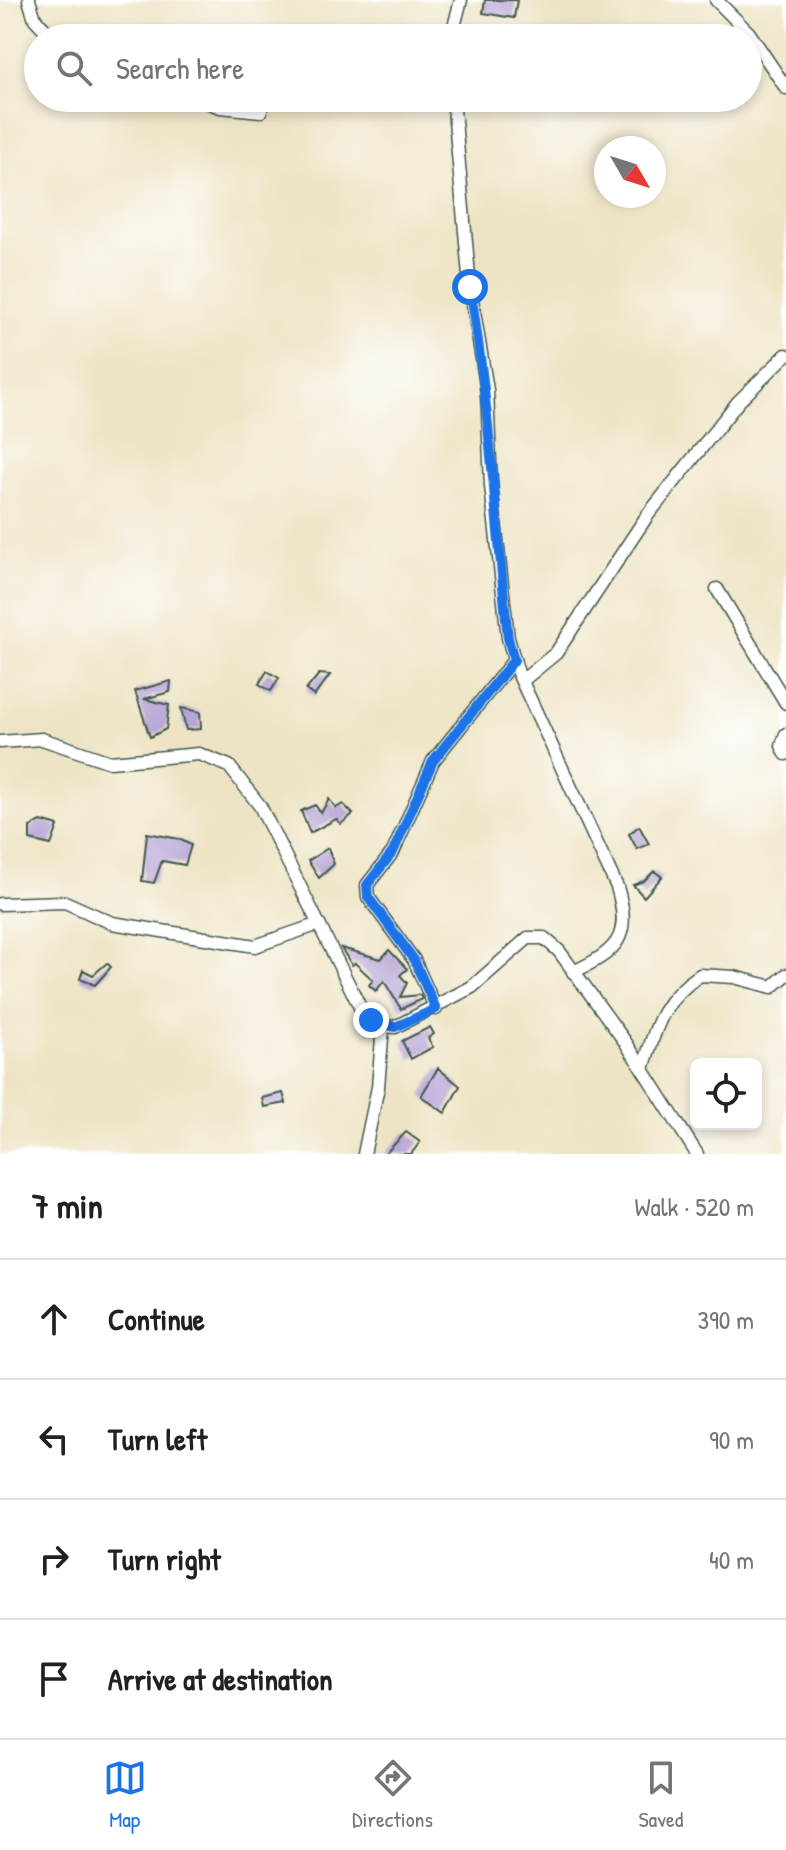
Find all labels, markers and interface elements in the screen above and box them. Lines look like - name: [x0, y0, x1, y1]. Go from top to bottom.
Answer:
- search box: [24, 24, 762, 112]
- icon: search: [52, 46, 96, 90]
- text: Search here: [116, 48, 244, 88]
- north arrow: [594, 136, 666, 208]
- route start: [452, 269, 488, 305]
- route end: [353, 1002, 389, 1038]
- map controls: [690, 1058, 762, 1130]
- button: locate: [690, 1058, 762, 1130]
- text: 7 min: [32, 1183, 103, 1229]
- text: Walk · 520 m: [634, 1189, 754, 1224]
- icon: ahead: [32, 1297, 76, 1341]
- text: Continue: [108, 1299, 205, 1339]
- text: 390 m: [698, 1302, 754, 1337]
- icon: left: [32, 1417, 76, 1461]
- text: Turn left: [108, 1419, 207, 1459]
- text: 90 m: [709, 1422, 754, 1457]
- icon: right: [32, 1537, 76, 1581]
- text: Turn right: [108, 1539, 221, 1579]
- text: 40 m: [709, 1542, 754, 1577]
- icon: arrive: [32, 1657, 76, 1701]
- text: Arrive at destination: [108, 1659, 333, 1699]
- tab: Map: [103, 1756, 147, 1834]
- tab: Directions: [352, 1756, 433, 1834]
- tab: Saved: [638, 1756, 683, 1834]

